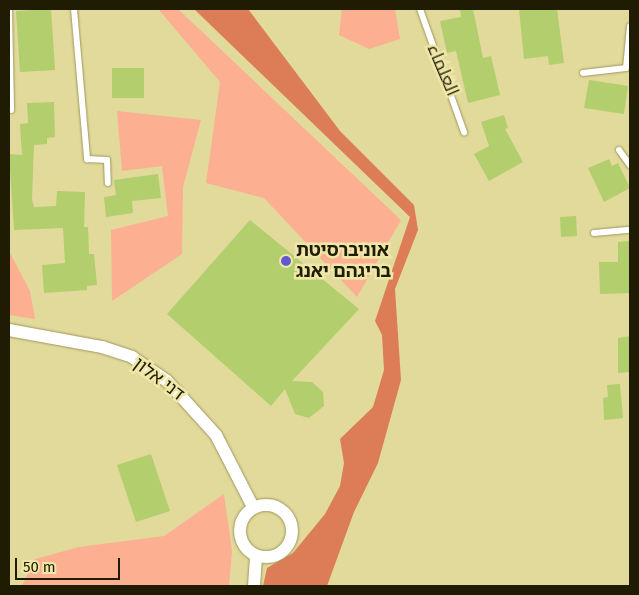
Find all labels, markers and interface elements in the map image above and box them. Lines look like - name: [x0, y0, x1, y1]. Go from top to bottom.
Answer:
- street label: العلماء: [423, 41, 463, 99]
- place label: אוניברסיטת בריגהם יאנג: [296, 240, 391, 282]
- marker: אוניברסיטת בריגהם יאנג: [280, 255, 292, 267]
- street label: דני אלון: [129, 353, 189, 405]
- scale bar: [18, 548, 122, 580]
- text: 50 m: [23, 558, 56, 576]

